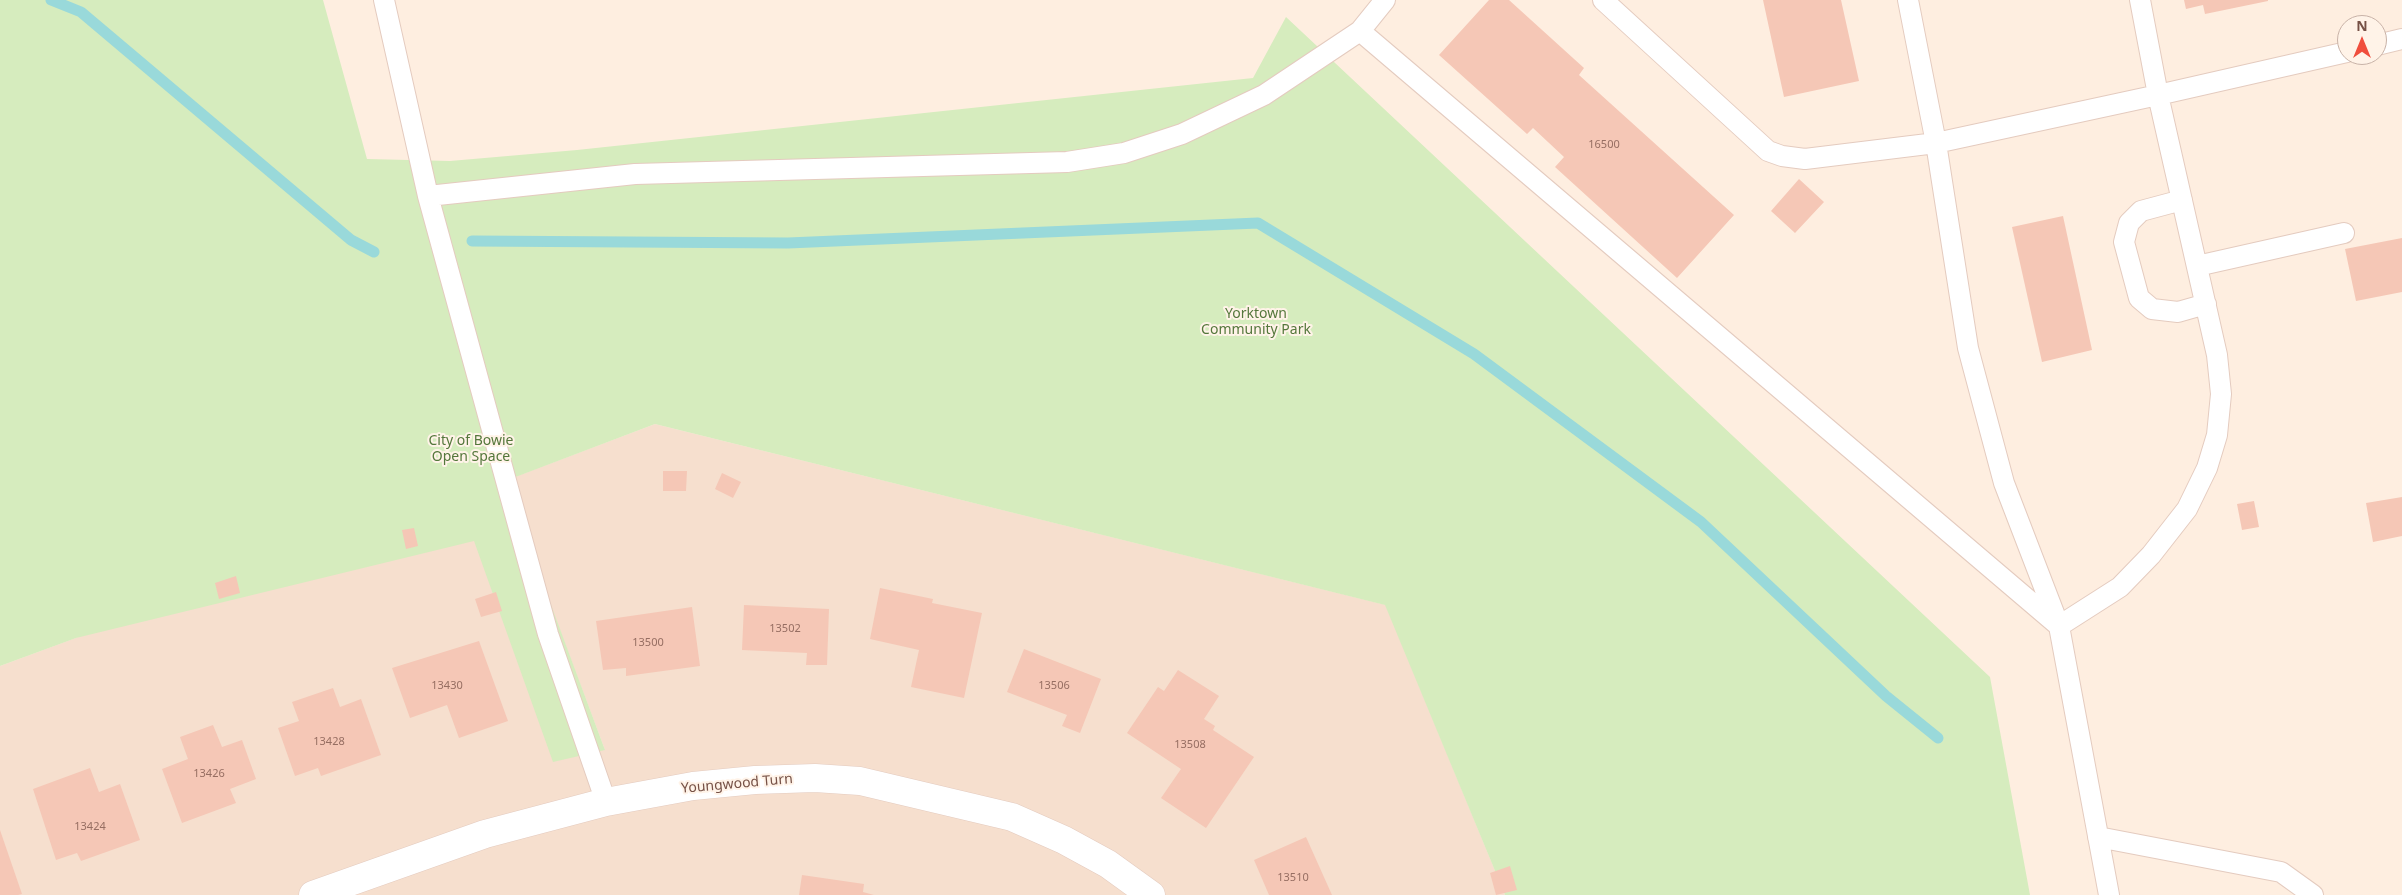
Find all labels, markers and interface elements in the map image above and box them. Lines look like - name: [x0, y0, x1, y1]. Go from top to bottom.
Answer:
- north arrow: [2337, 15, 2387, 65]
- text: N: [2356, 16, 2368, 35]
- house number: 16500: [1588, 138, 1620, 152]
- park label: Yorktown Community Park: [1201, 306, 1311, 338]
- park label: City of Bowie Open Space: [428, 433, 514, 466]
- house number: 13502: [769, 622, 801, 636]
- house number: 13500: [632, 636, 664, 650]
- house number: 13430: [431, 679, 463, 693]
- house number: 13506: [1038, 679, 1070, 693]
- house number: 13428: [313, 735, 345, 749]
- house number: 13508: [1174, 738, 1206, 752]
- house number: 13426: [193, 767, 225, 781]
- street label: Youngwood Turn: [680, 771, 794, 797]
- house number: 13424: [74, 820, 106, 834]
- house number: 13510: [1277, 871, 1309, 885]

